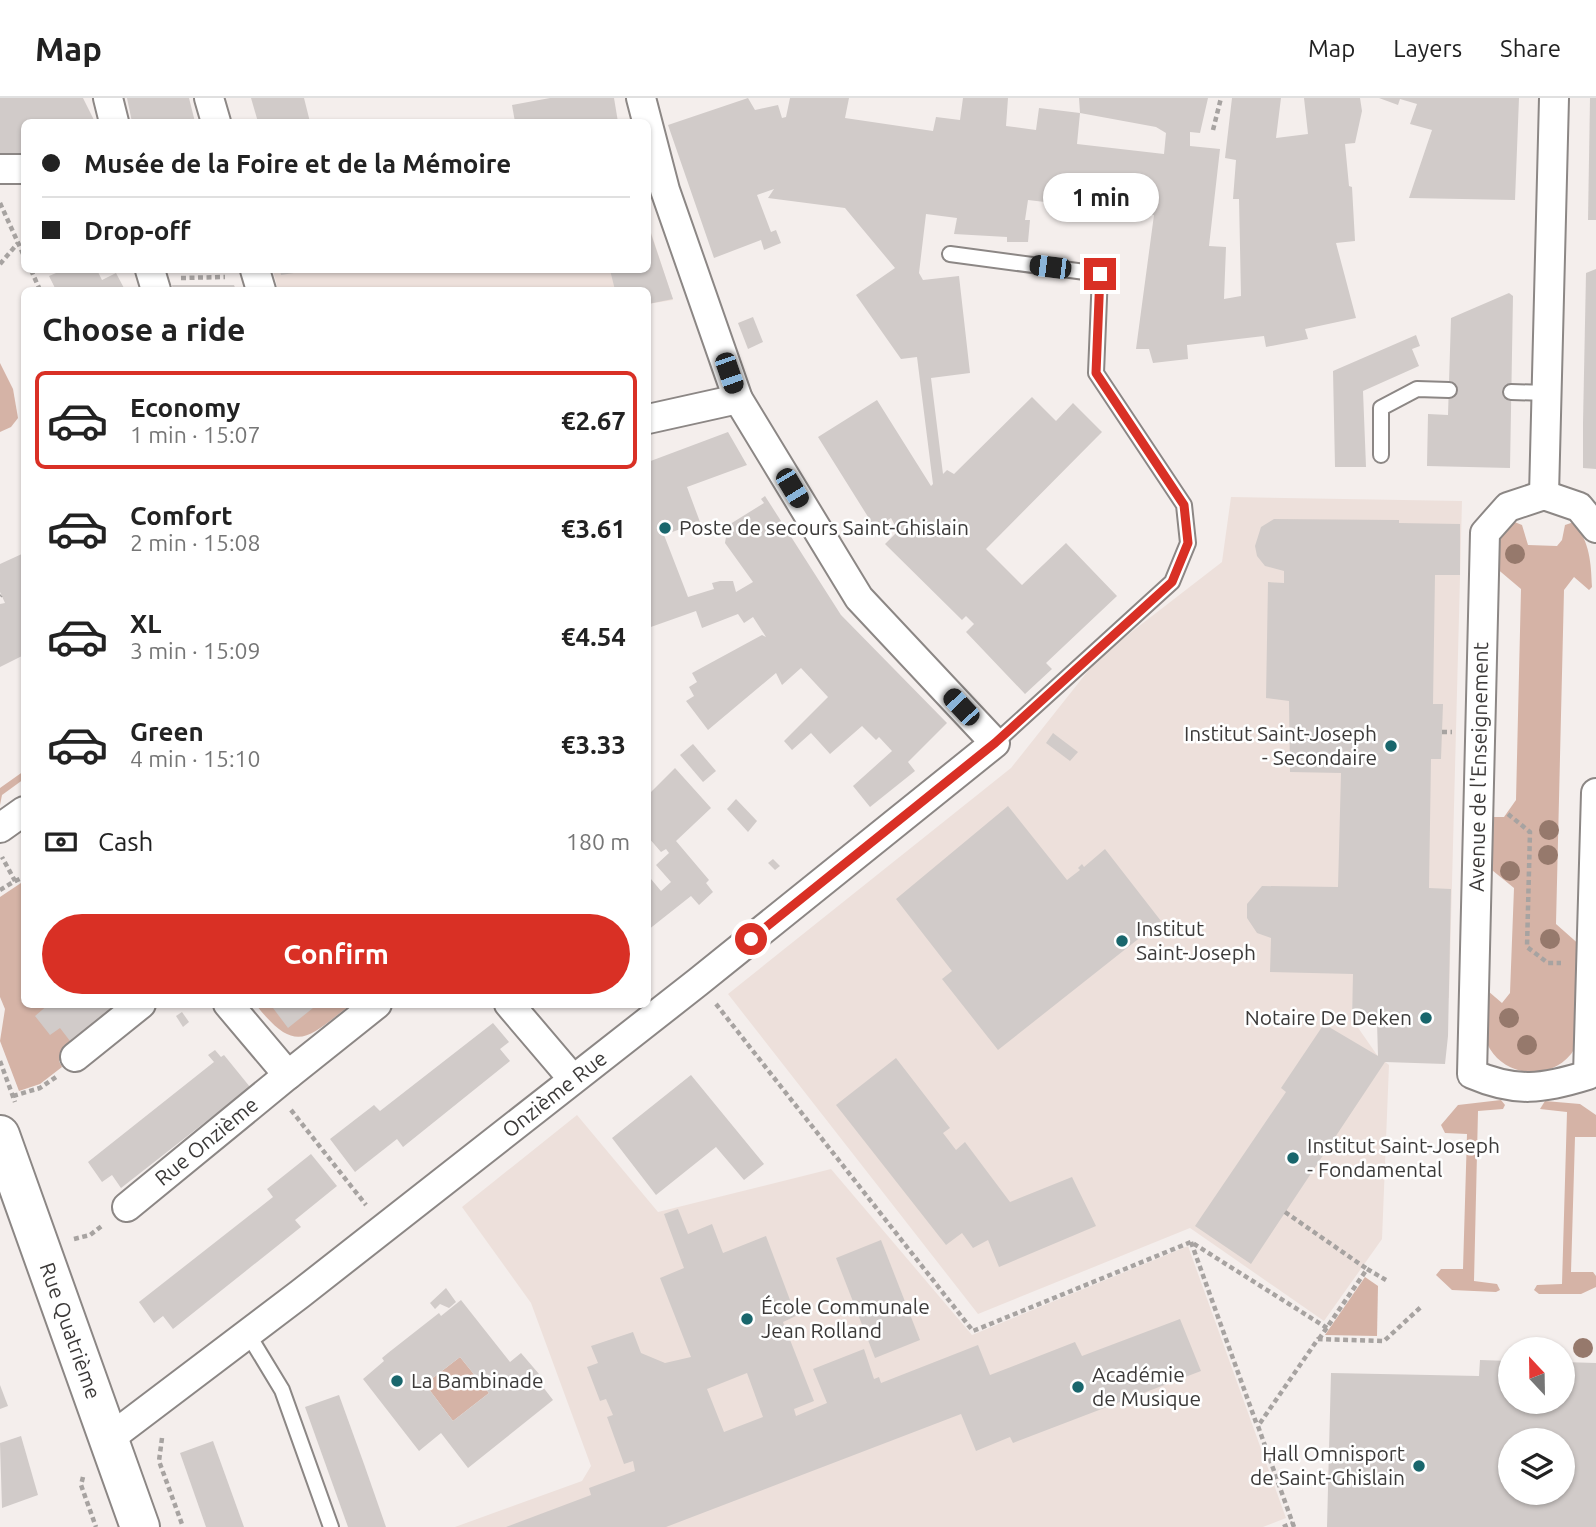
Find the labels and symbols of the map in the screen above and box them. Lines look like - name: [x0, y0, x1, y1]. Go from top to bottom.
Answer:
- callout: 1 min: [1042, 172, 1158, 222]
- car: [1028, 254, 1073, 280]
- route end: [1084, 258, 1116, 290]
- car: [713, 350, 746, 396]
- car: [773, 465, 812, 511]
- place label: Poste de secours Saint-Ghislain: [679, 515, 969, 539]
- marker: Poste de secours Saint-Ghislain: [657, 520, 673, 536]
- street label: Avenue de l'Enseignement: [1464, 642, 1492, 892]
- car: [939, 684, 984, 730]
- place label: Institut Saint-Joseph - Secondaire: [1184, 721, 1377, 769]
- marker: Institut Saint-Joseph - Secondaire: [1383, 738, 1399, 754]
- place label: Institut Saint-Joseph: [1136, 916, 1256, 964]
- route start: [735, 923, 767, 955]
- marker: Institut Saint-Joseph: [1114, 933, 1130, 949]
- place label: Notaire De Deken: [1245, 1005, 1412, 1029]
- marker: Notaire De Deken: [1418, 1010, 1434, 1026]
- street label: Onzième Rue: [497, 1045, 611, 1142]
- street label: Rue Onzième: [150, 1092, 262, 1190]
- place label: Institut Saint-Joseph - Fondamental: [1307, 1133, 1500, 1181]
- marker: Institut Saint-Joseph - Fondamental: [1285, 1150, 1301, 1166]
- street label: Rue Quatrième: [36, 1259, 106, 1402]
- place label: École Communale Jean Rolland: [761, 1294, 930, 1342]
- marker: École Communale Jean Rolland: [739, 1311, 755, 1327]
- north arrow: [1498, 1337, 1575, 1414]
- place label: Académie de Musique: [1092, 1362, 1201, 1410]
- place label: La Bambinade: [411, 1368, 544, 1392]
- marker: La Bambinade: [389, 1373, 405, 1389]
- marker: Académie de Musique: [1070, 1379, 1086, 1395]
- place label: Hall Omnisport de Saint-Ghislain: [1250, 1441, 1405, 1489]
- marker: Hall Omnisport de Saint-Ghislain: [1411, 1458, 1427, 1474]

